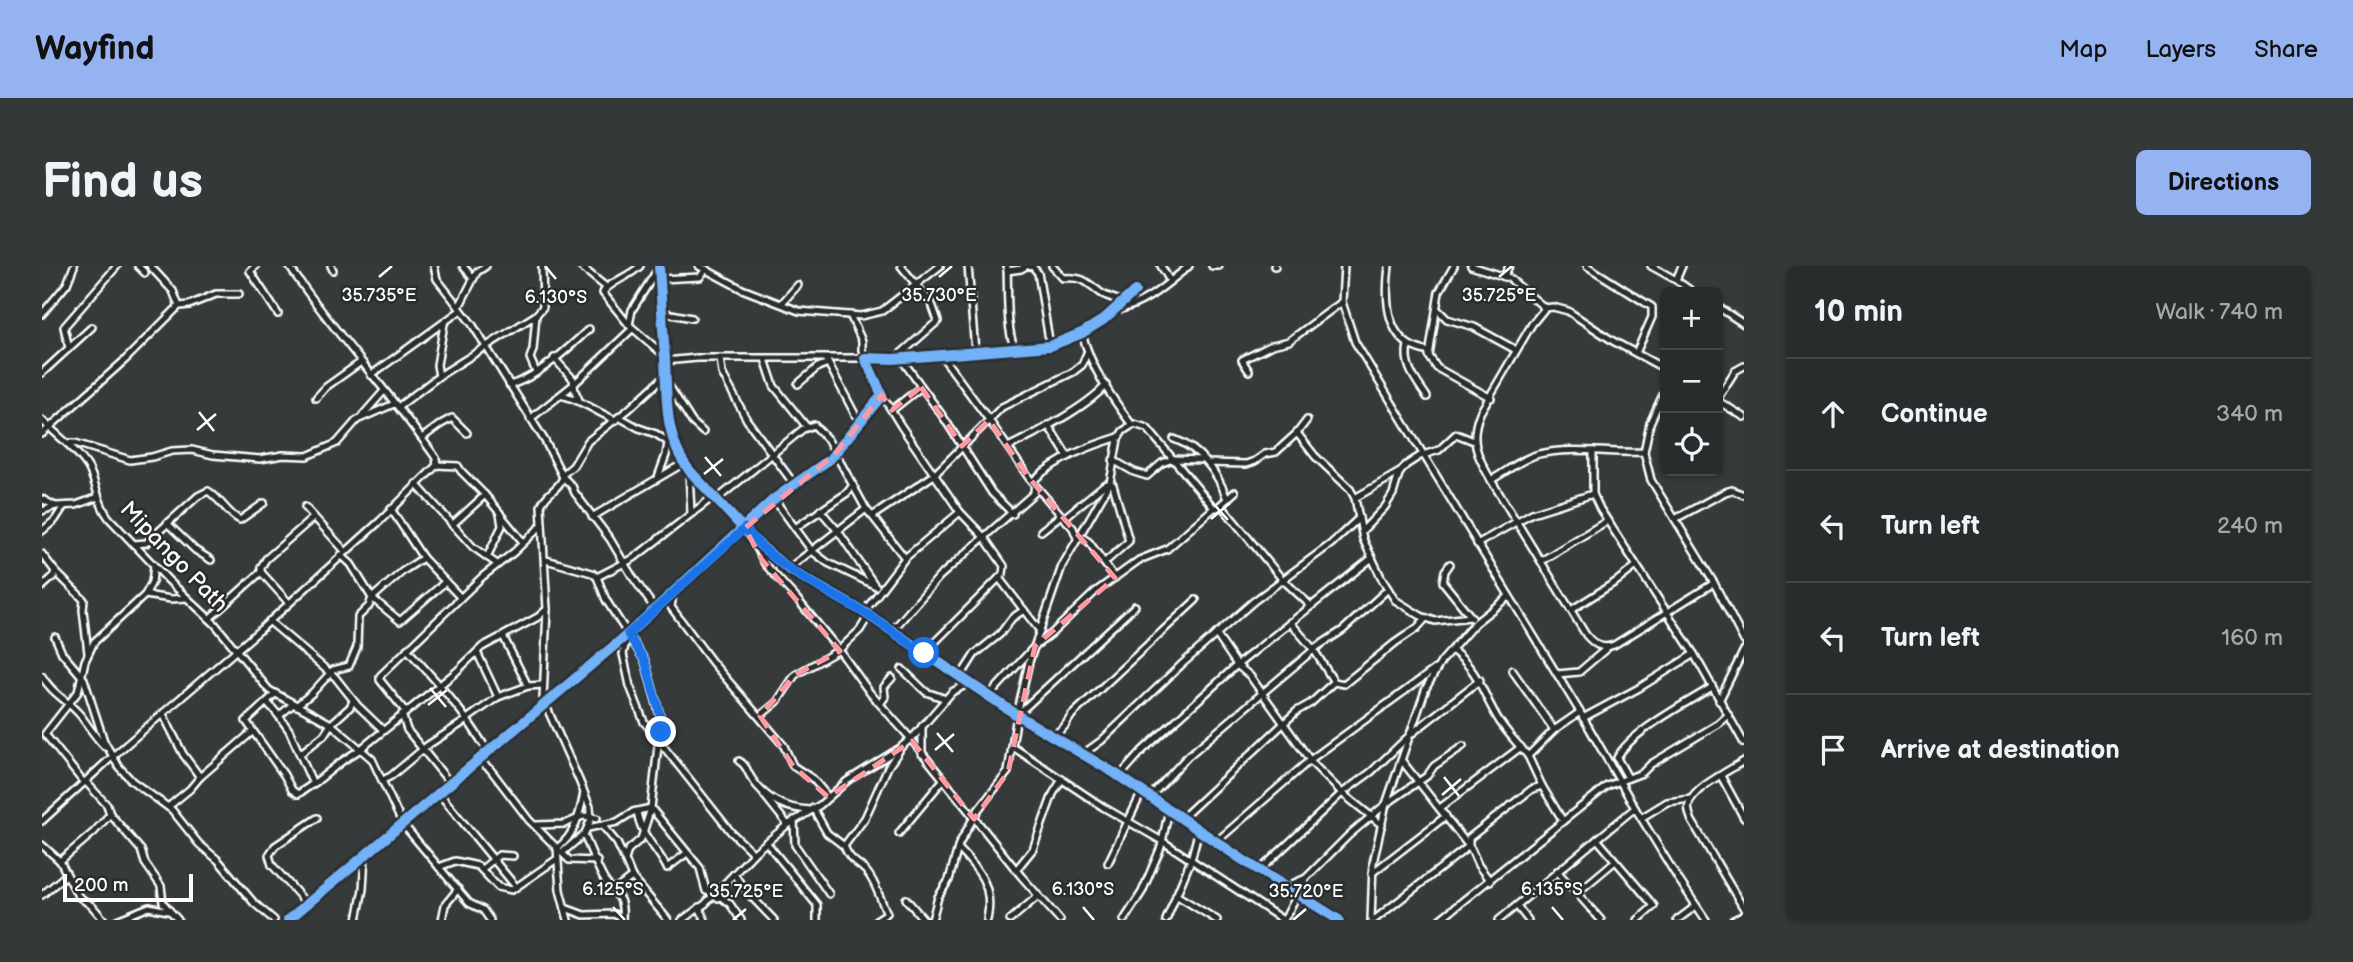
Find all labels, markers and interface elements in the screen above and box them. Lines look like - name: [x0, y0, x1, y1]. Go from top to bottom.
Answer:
- text: Wayfind: [35, 29, 154, 69]
- text: Map: [2059, 35, 2107, 64]
- text: Layers: [2145, 35, 2216, 64]
- text: Share: [2254, 35, 2318, 64]
- button: Directions: [2136, 150, 2311, 215]
- text: Find us: [42, 153, 203, 212]
- text: 35.735°E: [341, 285, 417, 306]
- text: 35.730°E: [901, 285, 977, 306]
- text: 35.725°E: [1462, 285, 1536, 306]
- text: 6.130°S: [525, 287, 587, 308]
- map controls: [1660, 287, 1723, 476]
- button: +: [1660, 287, 1723, 350]
- text: 10 min: [1814, 294, 1903, 330]
- text: Walk · 740 m: [2155, 298, 2283, 326]
- button: −: [1660, 350, 1723, 413]
- icon: ahead: [1814, 395, 1852, 433]
- text: Continue: [1881, 399, 1988, 430]
- text: 340 m: [2216, 400, 2283, 428]
- button: locate: [1660, 413, 1723, 476]
- street label: Mipango Path: [114, 496, 234, 618]
- icon: left: [1814, 507, 1852, 545]
- text: Turn left: [1881, 511, 1980, 542]
- text: 240 m: [2217, 512, 2283, 540]
- icon: left: [1814, 619, 1852, 657]
- text: Turn left: [1881, 623, 1980, 654]
- text: 160 m: [2221, 624, 2283, 652]
- route start: [908, 637, 939, 668]
- route end: [645, 716, 676, 747]
- icon: arrive: [1814, 731, 1852, 769]
- text: Arrive at destination: [1881, 735, 2120, 766]
- scale bar: [63, 871, 192, 903]
- text: 200 m: [74, 874, 128, 897]
- text: 6.125°S: [582, 879, 644, 900]
- text: 6.130°S: [1052, 879, 1114, 900]
- text: 6.135°S: [1521, 879, 1583, 900]
- text: 35.725°E: [709, 881, 783, 902]
- text: 35.720°E: [1268, 881, 1344, 902]

